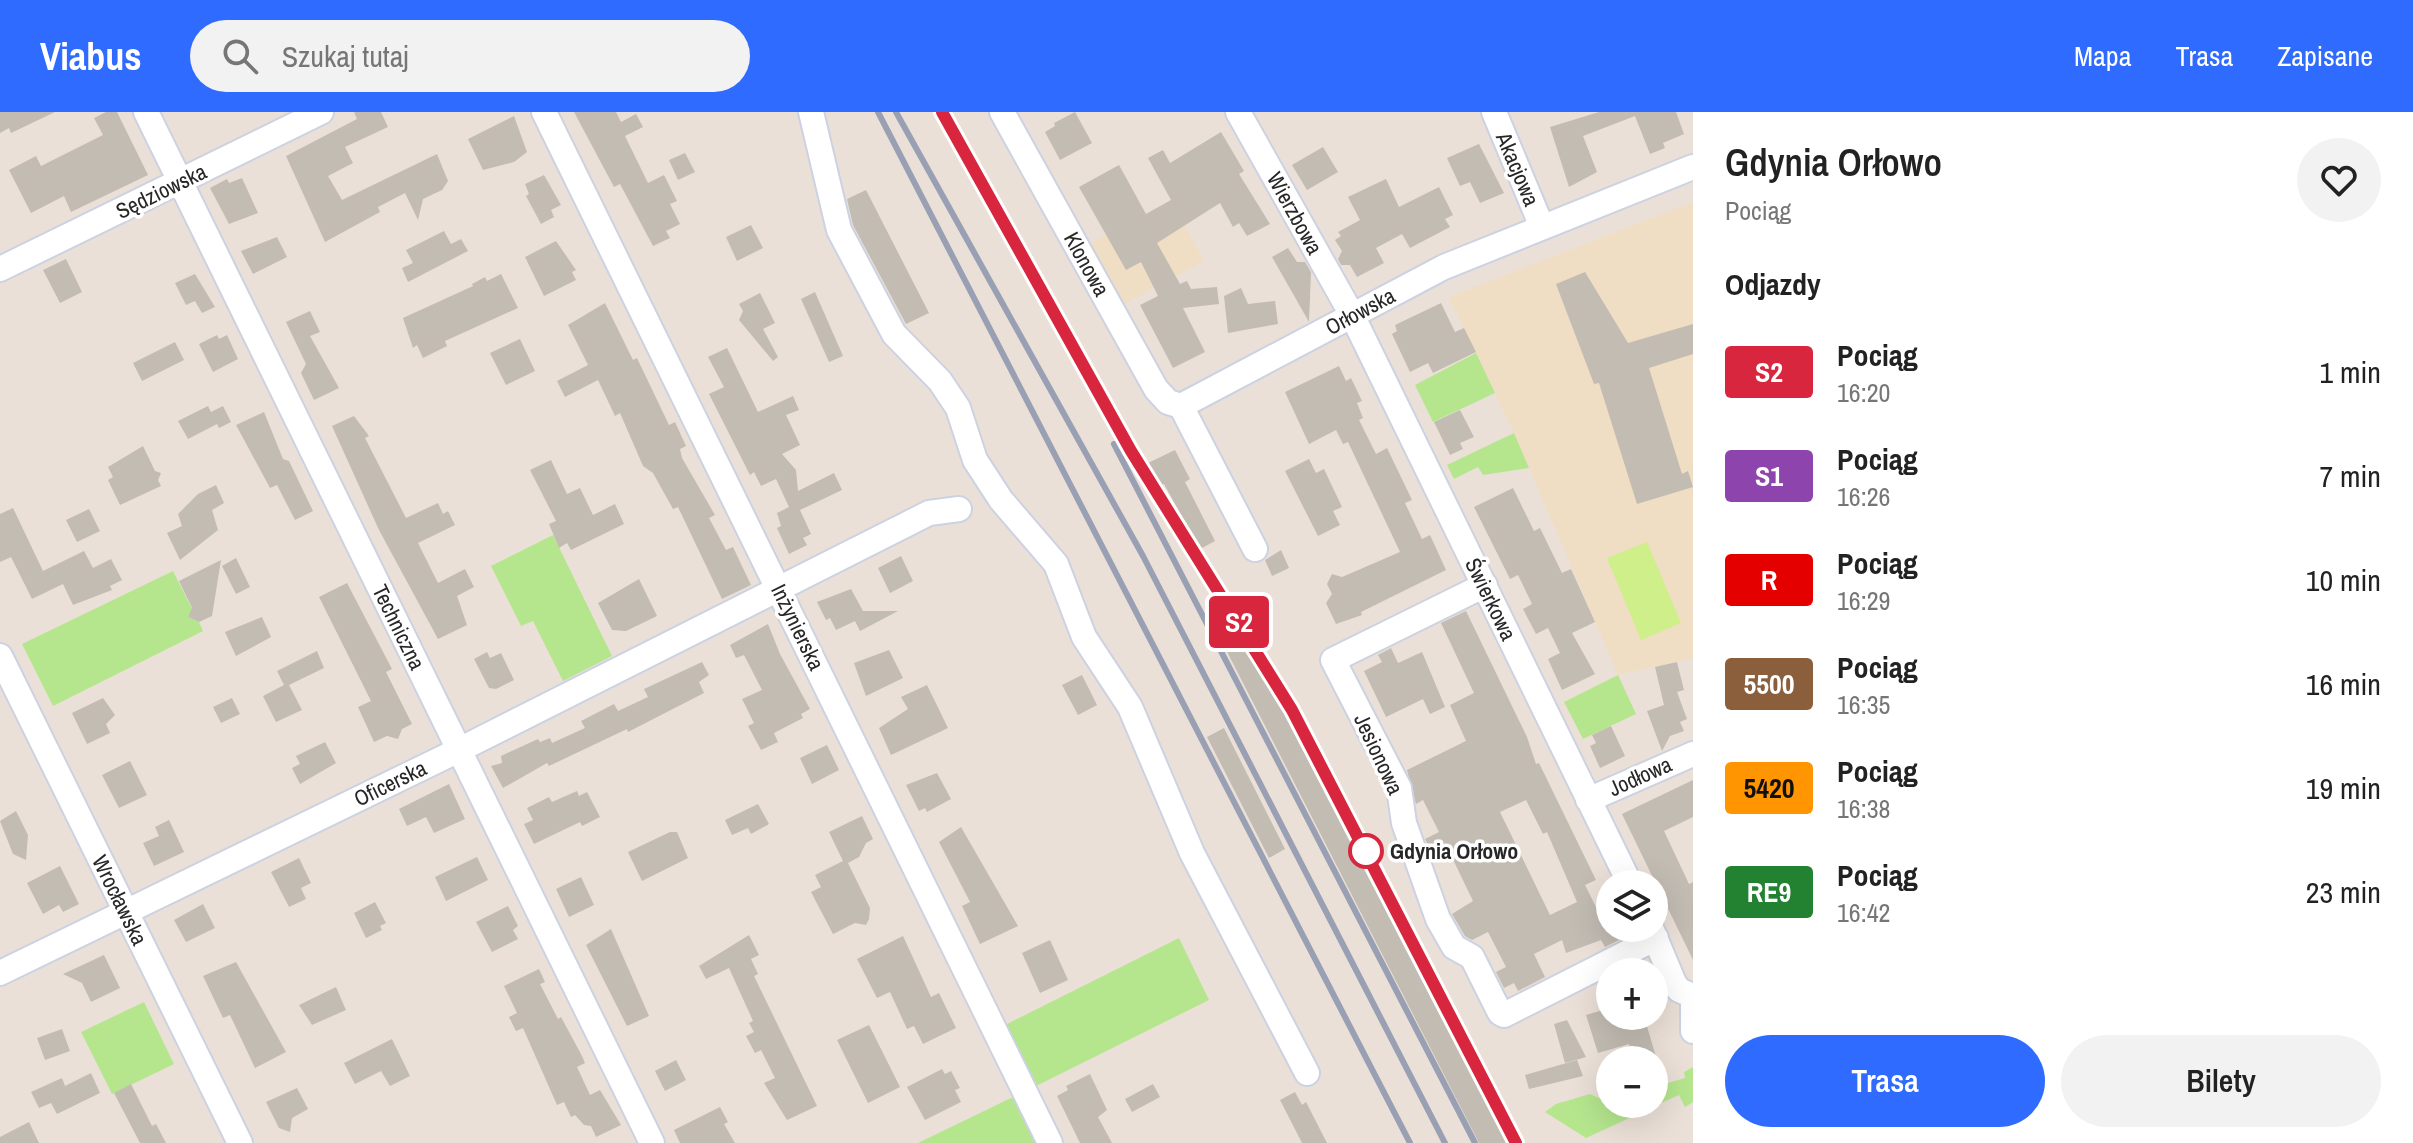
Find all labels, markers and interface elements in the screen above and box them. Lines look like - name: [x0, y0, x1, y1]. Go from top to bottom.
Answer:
- search box: [190, 20, 750, 92]
- text: Viabus: [40, 31, 142, 82]
- icon: search: [218, 34, 262, 78]
- text: Szukaj tutaj: [282, 36, 409, 76]
- text: Mapa: [2074, 37, 2131, 75]
- text: Trasa: [2175, 37, 2233, 75]
- text: Zapisane: [2277, 37, 2373, 75]
- street label: Akacjowa: [1489, 127, 1547, 210]
- text: Gdynia Orłowo: [1725, 137, 1942, 188]
- button: heart: [2297, 138, 2381, 222]
- street label: Sędziowska: [111, 156, 211, 226]
- street label: Wierzbowa: [1260, 166, 1330, 260]
- text: Pociąg: [1725, 193, 1791, 228]
- street label: Klonowa: [1057, 226, 1117, 302]
- text: Odjazdy: [1725, 264, 1821, 304]
- street label: Orłowska: [1320, 280, 1400, 342]
- text: Pociąg: [1837, 335, 1918, 375]
- text: 1 min: [2319, 352, 2381, 392]
- text: S2: [1755, 353, 1783, 391]
- text: 16:20: [1837, 375, 1890, 410]
- text: Pociąg: [1837, 439, 1918, 479]
- text: 7 min: [2319, 456, 2381, 496]
- text: S1: [1755, 457, 1783, 495]
- text: 16:26: [1837, 479, 1890, 514]
- text: Pociąg: [1837, 543, 1918, 583]
- street label: Świerkowa: [1458, 553, 1524, 645]
- text: 10 min: [2306, 560, 2381, 600]
- text: R: [1761, 561, 1777, 599]
- street label: Techniczna: [366, 579, 432, 675]
- street label: Inżynierska: [764, 579, 832, 675]
- text: 16:29: [1837, 583, 1890, 618]
- line badge: S2: [1203, 596, 1275, 648]
- text: S2: [1225, 603, 1253, 641]
- text: Pociąg: [1837, 647, 1918, 687]
- text: 16 min: [2306, 664, 2381, 704]
- text: 5500: [1743, 665, 1795, 703]
- text: 16:35: [1837, 687, 1890, 722]
- street label: Jesionowa: [1347, 709, 1411, 799]
- street label: Jodłowa: [1604, 749, 1676, 803]
- text: Pociąg: [1837, 751, 1918, 791]
- street label: Oficerska: [349, 753, 431, 813]
- text: 19 min: [2306, 768, 2381, 808]
- text: 5420: [1743, 769, 1795, 807]
- text: 16:38: [1837, 791, 1890, 826]
- marker: Gdynia Orłowo: [1349, 834, 1383, 868]
- place label: Gdynia Orłowo: [1390, 836, 1518, 866]
- street label: Wrocławska: [85, 850, 155, 950]
- text: Pociąg: [1837, 855, 1918, 895]
- map controls: [1596, 870, 1668, 1118]
- button: layers: [1596, 870, 1668, 942]
- text: 23 min: [2306, 872, 2381, 912]
- text: RE9: [1747, 873, 1791, 911]
- text: 16:42: [1837, 895, 1890, 930]
- button: +: [1596, 958, 1668, 1030]
- button: Trasa: [1725, 1035, 2045, 1127]
- button: Bilety: [2061, 1035, 2381, 1127]
- button: −: [1596, 1046, 1668, 1118]

